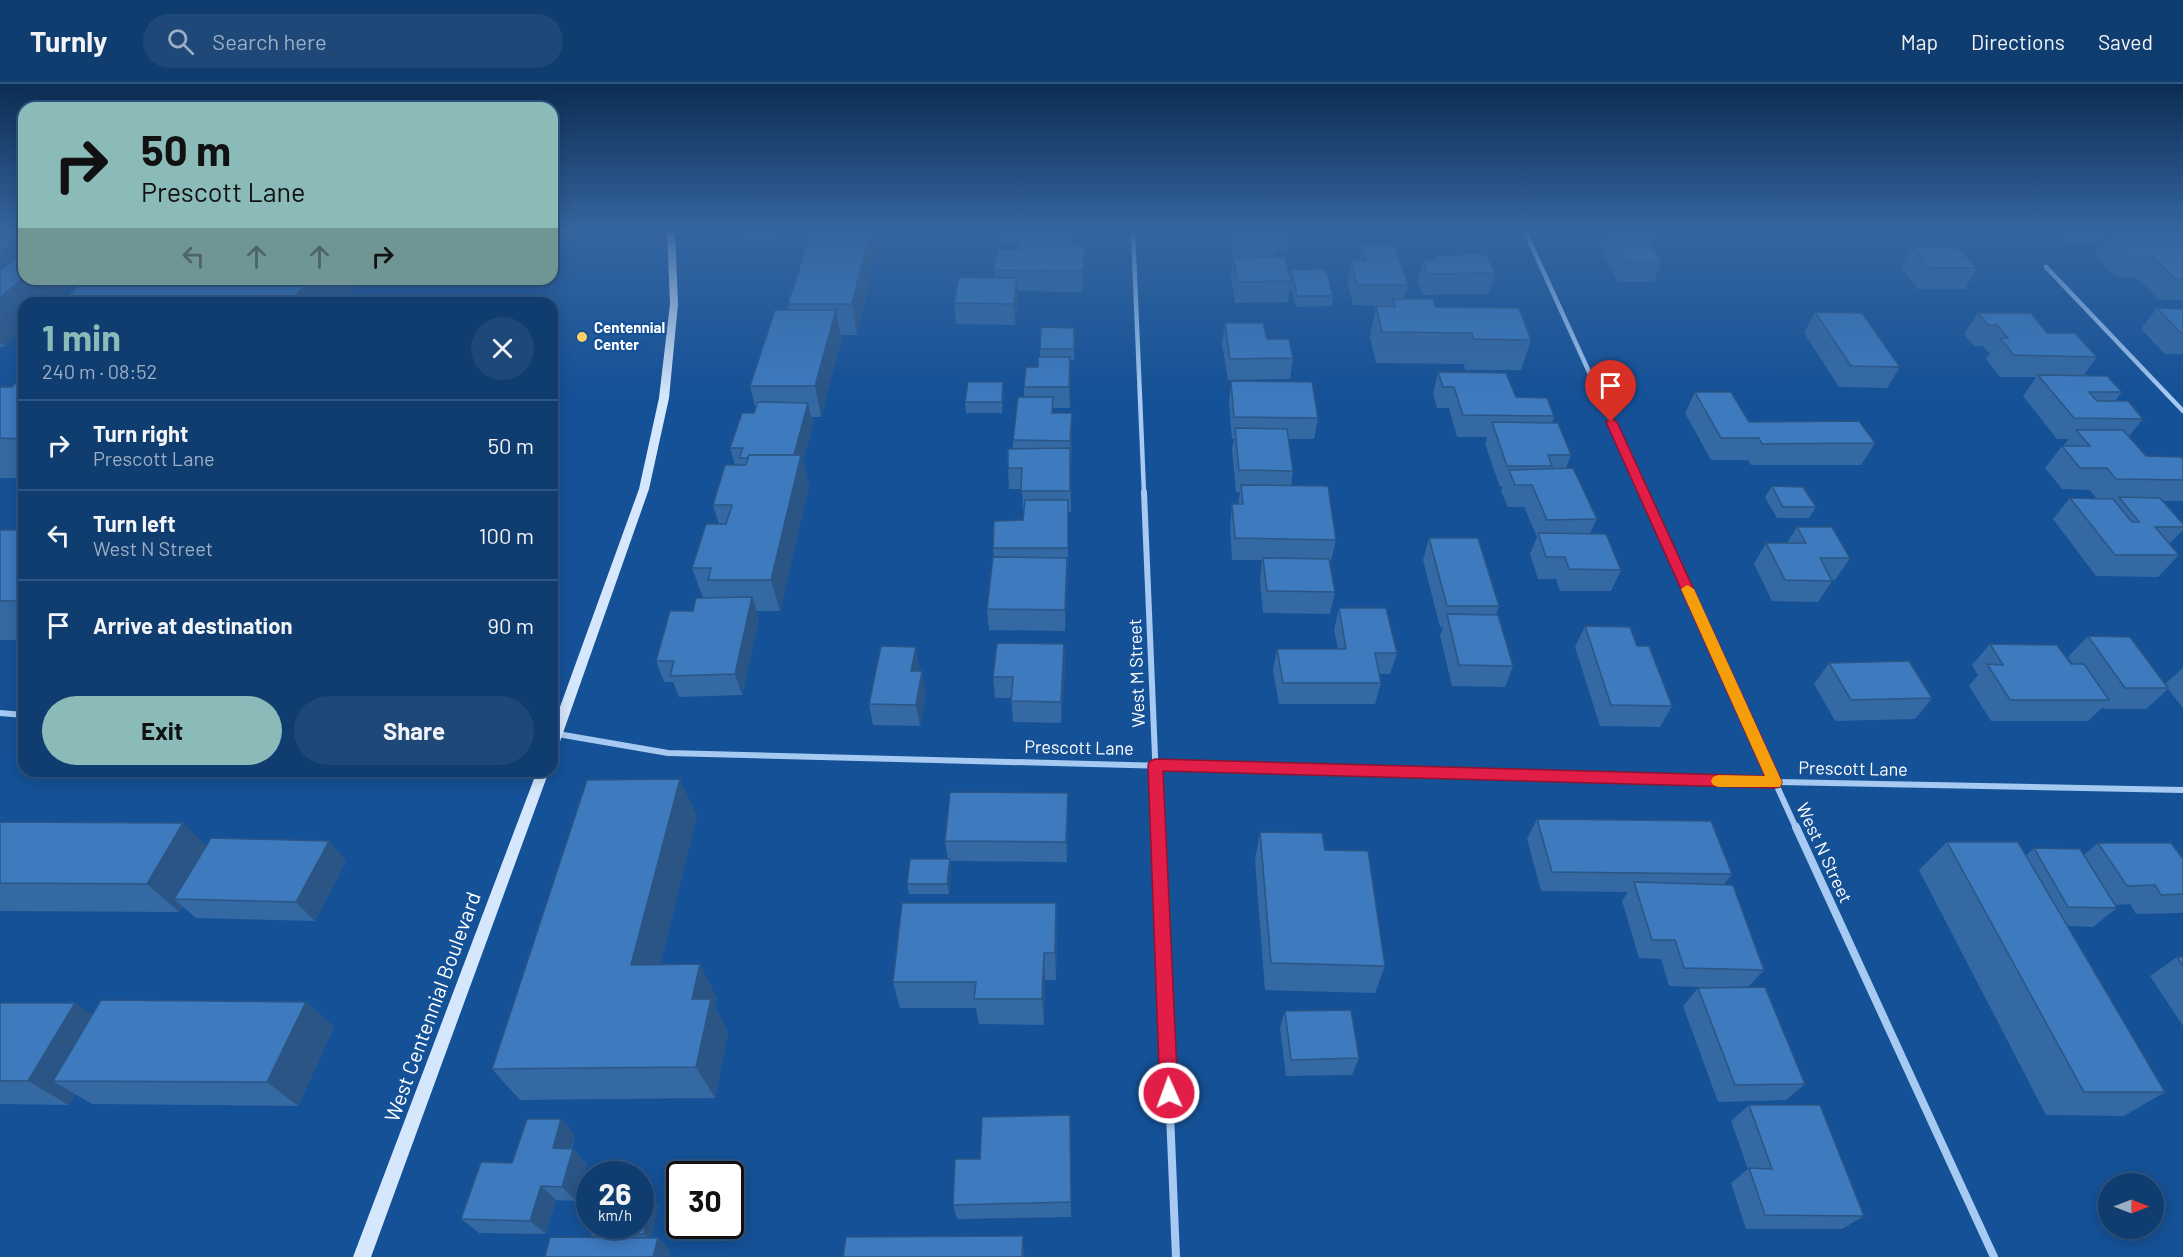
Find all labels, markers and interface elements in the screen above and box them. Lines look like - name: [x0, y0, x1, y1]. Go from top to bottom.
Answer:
- search box: [143, 14, 563, 68]
- text: Turnly: [30, 24, 107, 58]
- icon: search: [164, 25, 197, 58]
- text: Search here: [212, 28, 327, 54]
- text: Map: [1901, 29, 1938, 54]
- text: Directions: [1971, 29, 2065, 54]
- text: Saved: [2098, 29, 2153, 54]
- text: 50 m: [141, 124, 231, 174]
- icon: right: [42, 126, 120, 204]
- text: Prescott Lane: [141, 175, 305, 207]
- icon: left: [177, 240, 210, 273]
- icon: ahead: [240, 240, 273, 273]
- icon: ahead: [303, 240, 336, 273]
- icon: right: [366, 240, 399, 273]
- text: 1 min: [42, 315, 121, 358]
- button: close: [471, 317, 534, 380]
- place label: Centennial Center: [594, 318, 665, 353]
- marker: Centennial Center: [575, 330, 589, 344]
- text: 240 m · 08:52: [42, 359, 157, 383]
- pin: [1585, 360, 1636, 422]
- icon: arrive: [1594, 369, 1627, 402]
- text: Turn right: [93, 420, 188, 446]
- icon: right: [42, 429, 75, 462]
- text: 50 m: [488, 432, 534, 458]
- text: Prescott Lane: [93, 446, 215, 470]
- text: Turn left: [93, 510, 176, 536]
- icon: left: [42, 519, 75, 552]
- text: 100 m: [479, 522, 534, 548]
- text: West N Street: [93, 536, 213, 560]
- icon: arrive: [42, 609, 75, 642]
- text: Arrive at destination: [93, 612, 292, 638]
- text: 90 m: [488, 612, 534, 638]
- street label: West M Street: [1123, 618, 1149, 728]
- button: Exit: [42, 696, 282, 765]
- button: Share: [294, 696, 534, 765]
- street label: Prescott Lane: [1024, 735, 1134, 759]
- street label: Prescott Lane: [1798, 756, 1908, 780]
- street label: West N Street: [1792, 799, 1858, 906]
- street label: West Centennial Boulevard: [378, 888, 485, 1125]
- position arrow: [1137, 1061, 1201, 1125]
- speed limit sign: 30: [666, 1161, 744, 1239]
- north arrow: [2098, 1173, 2164, 1239]
- map controls: [2098, 1173, 2164, 1239]
- text: 26: [599, 1175, 631, 1211]
- text: km/h: [598, 1206, 632, 1224]

